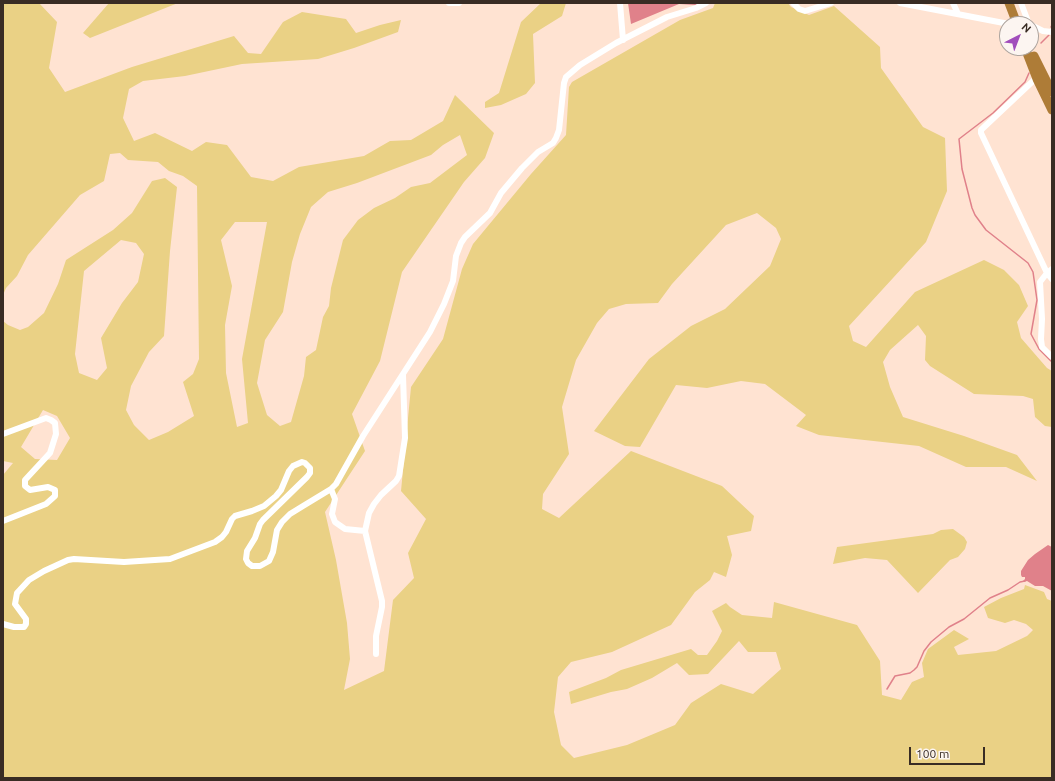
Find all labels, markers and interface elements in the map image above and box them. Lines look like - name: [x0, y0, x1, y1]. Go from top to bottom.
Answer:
- north arrow: [999, 16, 1039, 56]
- text: N: [1019, 21, 1033, 35]
- scale bar: [911, 739, 987, 765]
- text: 100 m: [916, 747, 949, 760]

